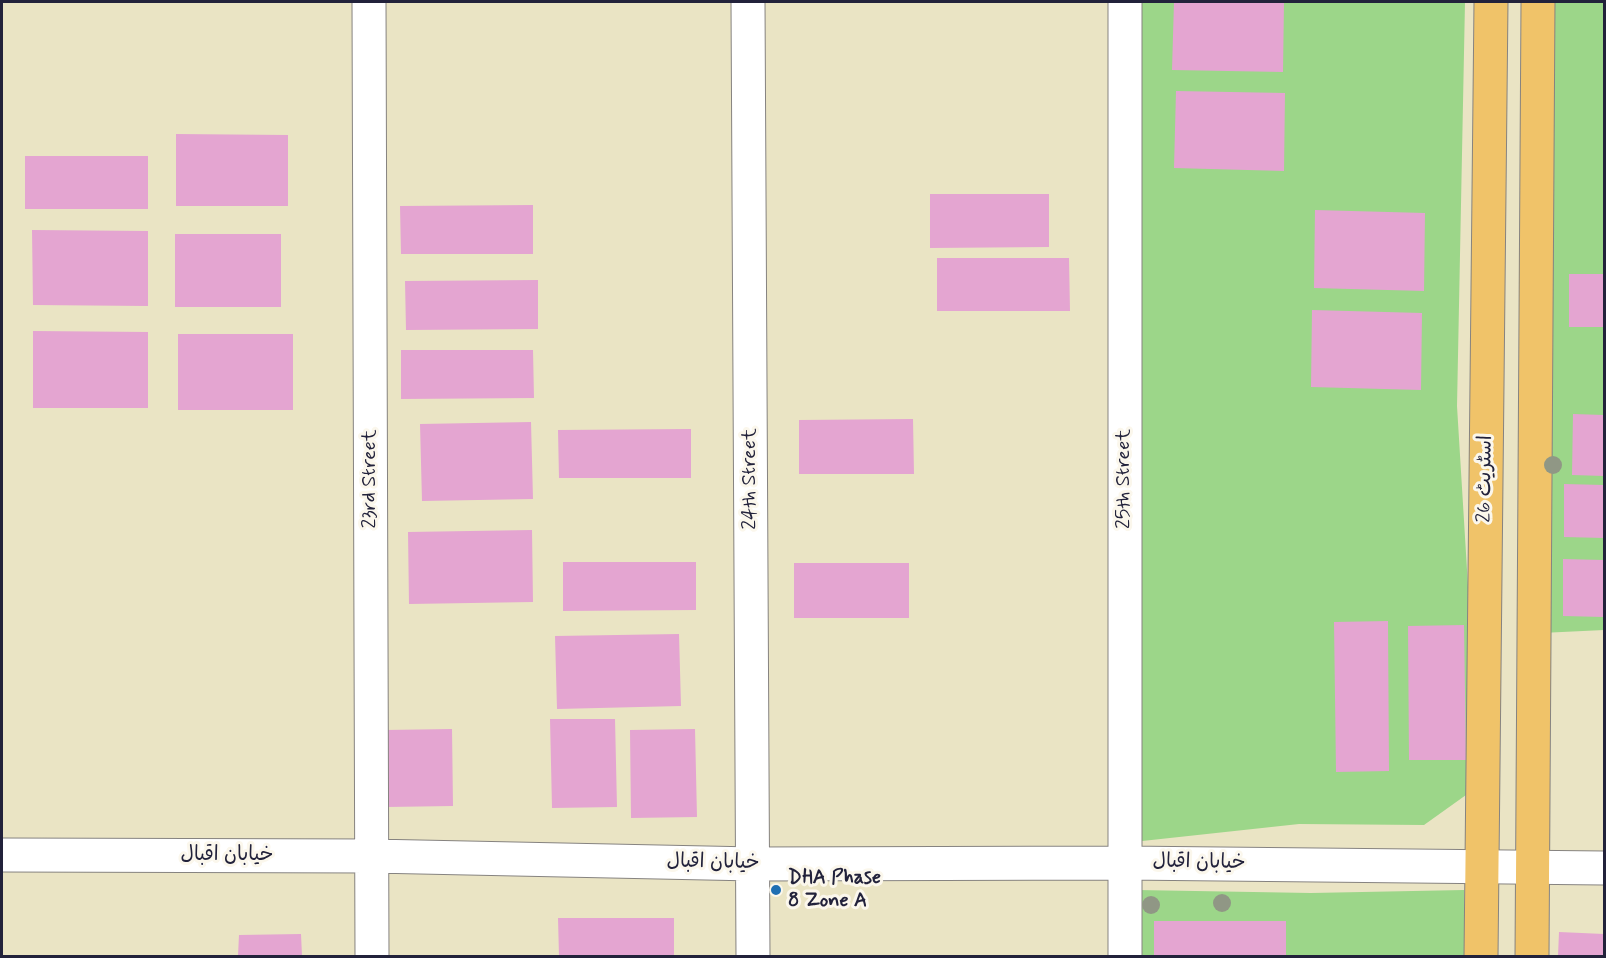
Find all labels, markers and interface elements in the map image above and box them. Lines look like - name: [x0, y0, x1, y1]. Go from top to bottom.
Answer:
- street label: 24th Street: [739, 428, 763, 530]
- street label: 23rd Street: [359, 429, 383, 529]
- street label: 25th Street: [1113, 429, 1137, 529]
- street label: اسٹریٹ 26: [1473, 435, 1499, 523]
- street label: خیابان اقبال: [181, 844, 273, 868]
- street label: خیابان اقبال: [666, 850, 760, 876]
- street label: خیابان اقبال: [1152, 850, 1246, 876]
- place label: DHA Phase 8 Zone A: [788, 867, 881, 914]
- marker: DHA Phase 8 Zone A: [769, 883, 783, 897]

